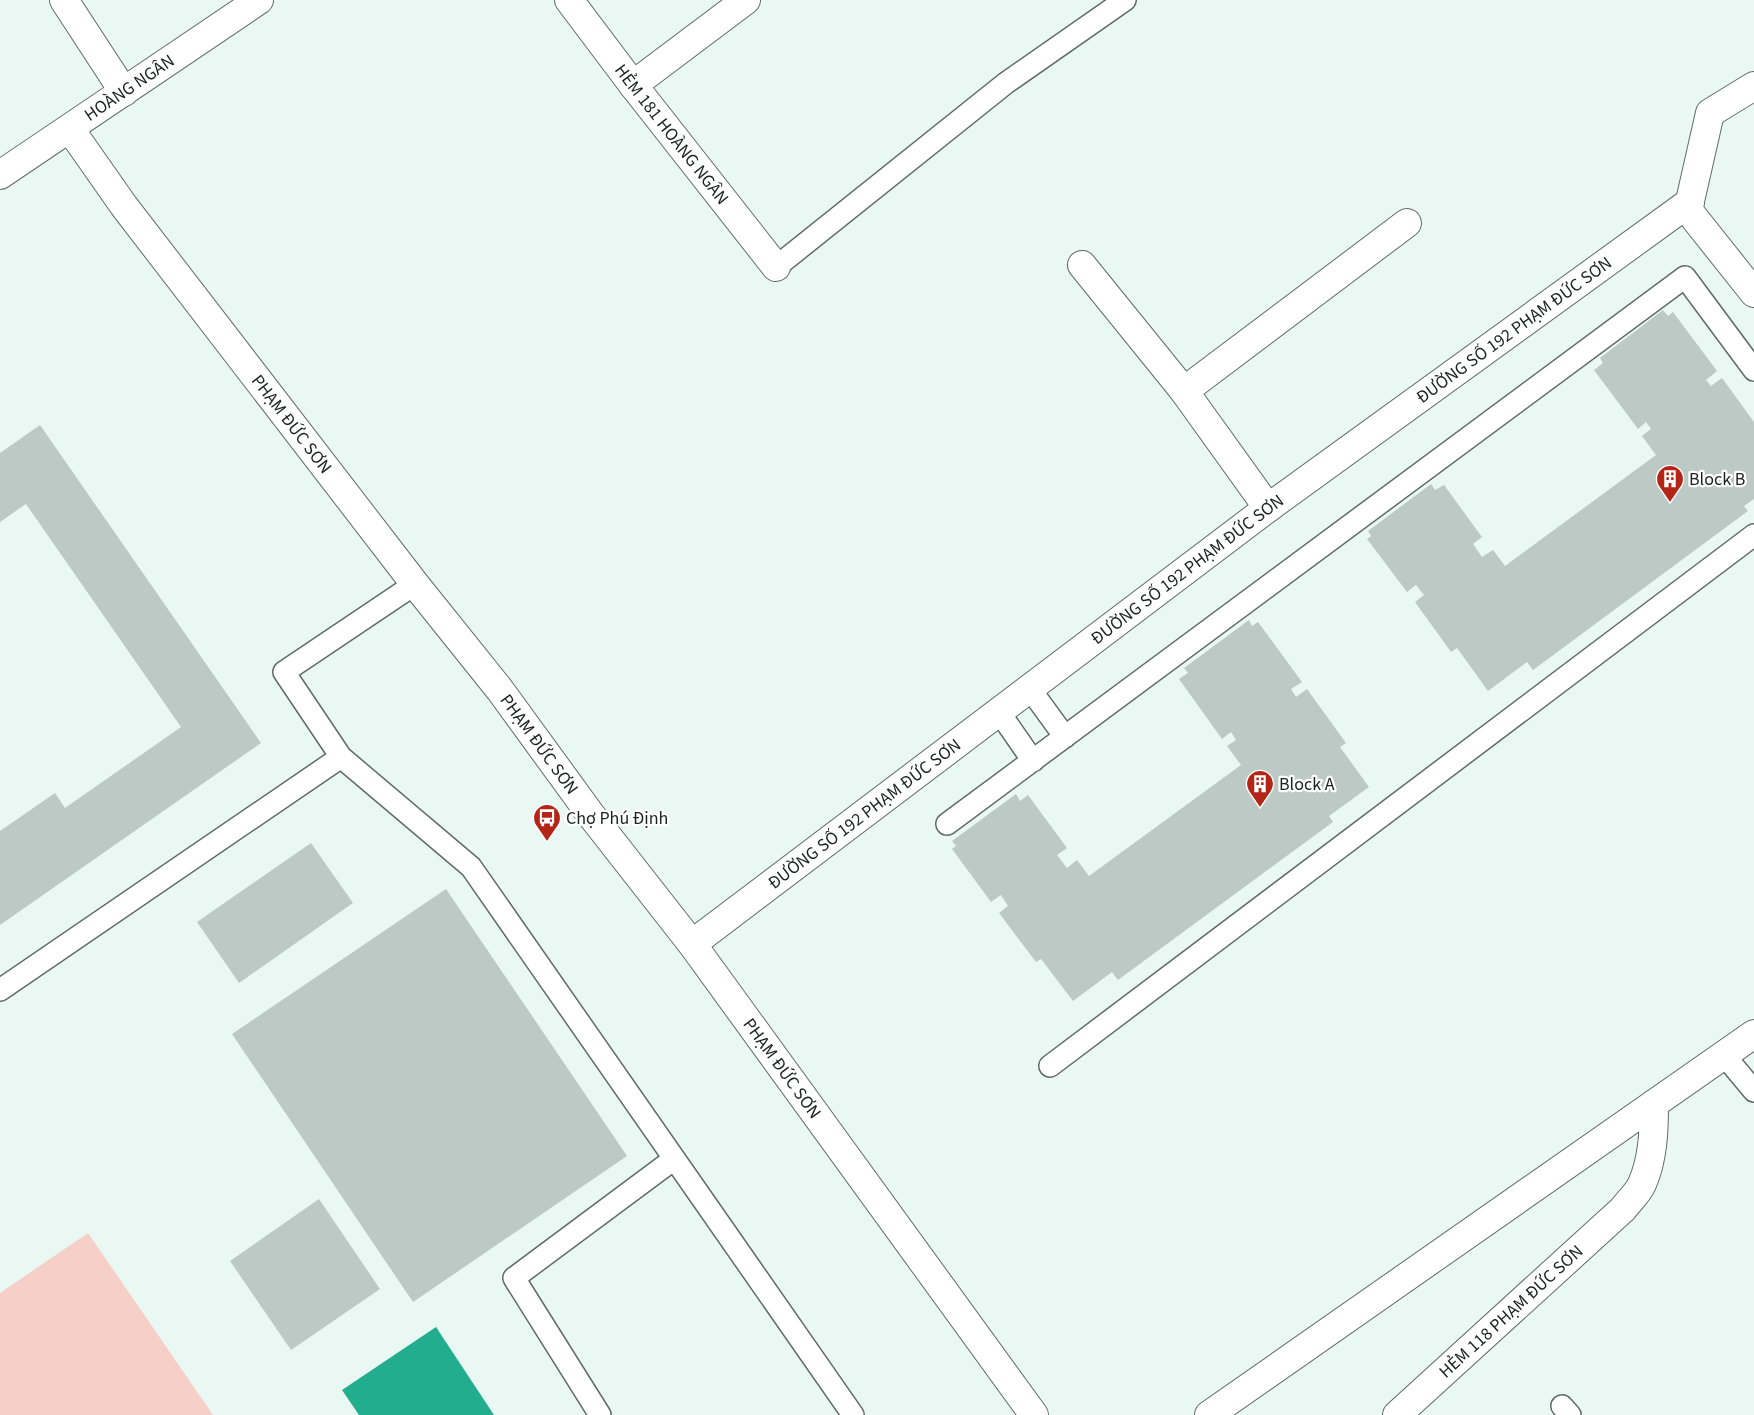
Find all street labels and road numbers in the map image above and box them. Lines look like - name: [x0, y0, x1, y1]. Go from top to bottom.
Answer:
- street label: HOÀNG NGÂN: [80, 49, 180, 128]
- street label: HẺM 181 HOÀNG NGÂN: [608, 59, 734, 210]
- street label: ĐƯỜNG SỐ 192 PHẠM ĐỨC SƠN: [1411, 251, 1617, 410]
- street label: PHẠM ĐỨC SƠN: [245, 369, 337, 479]
- street label: ĐƯỜNG SỐ 192 PHẠM ĐỨC SƠN: [1086, 488, 1289, 651]
- street label: PHẠM ĐỨC SƠN: [494, 689, 584, 800]
- street label: ĐƯỜNG SỐ 192 PHẠM ĐỨC SƠN: [763, 733, 966, 895]
- street label: PHẠM ĐỨC SƠN: [737, 1013, 827, 1124]
- street label: HẺM 118 PHẠM ĐỨC SƠN: [1434, 1239, 1589, 1384]

